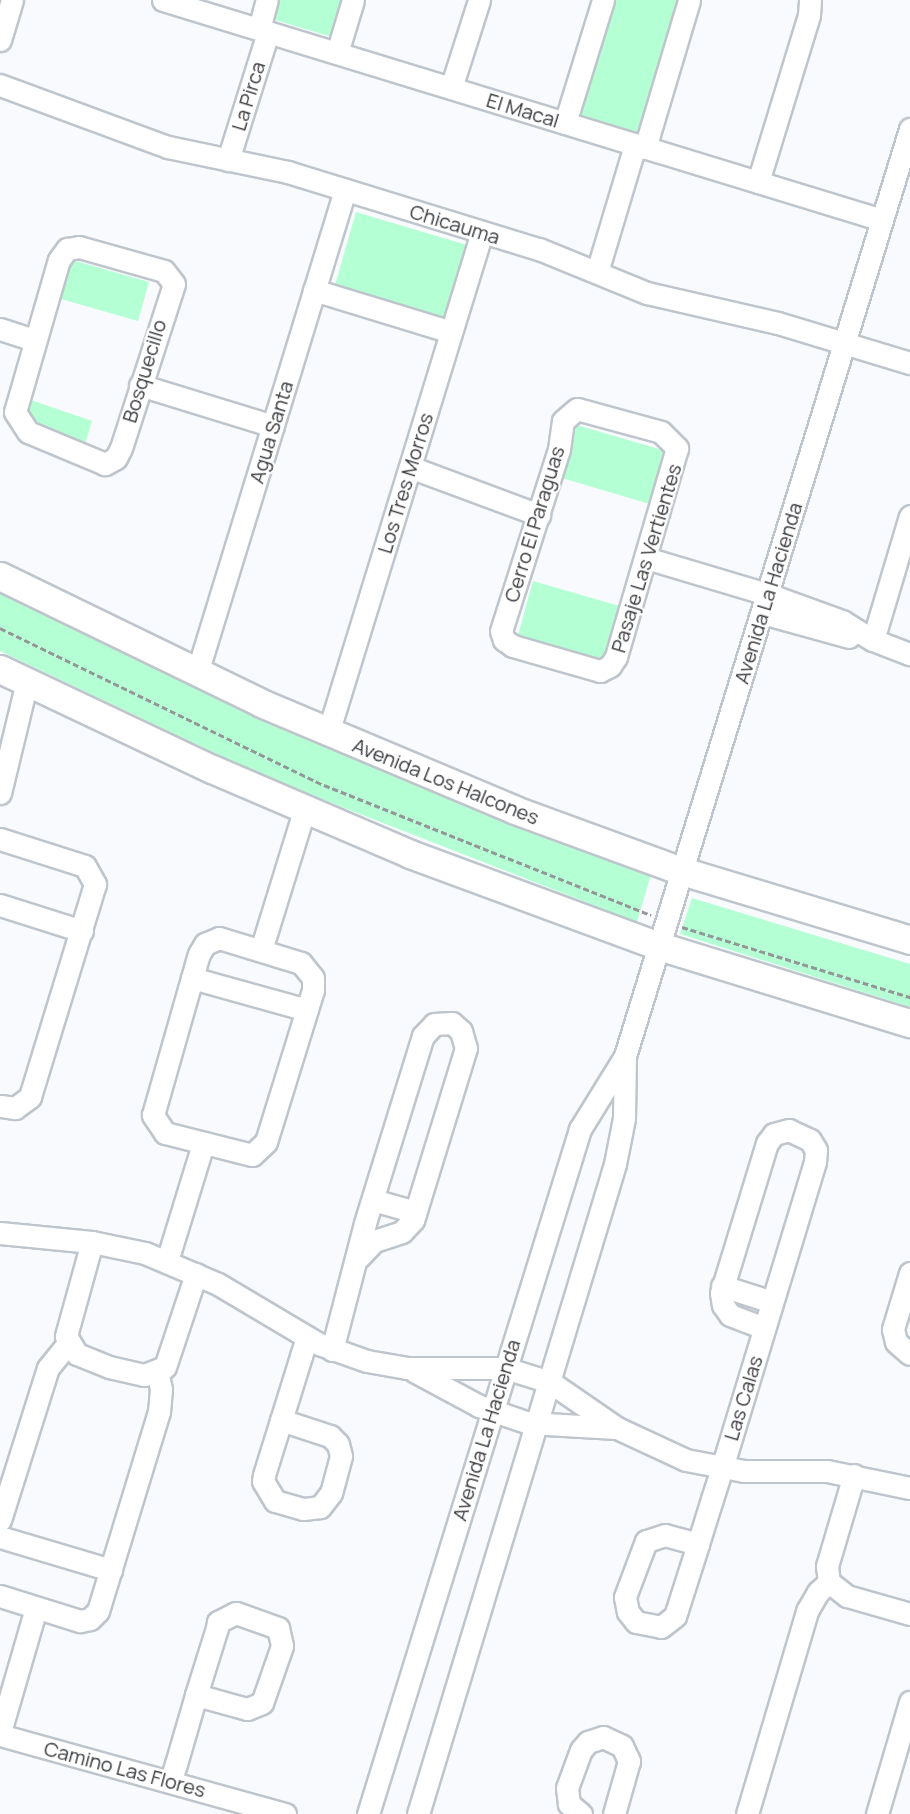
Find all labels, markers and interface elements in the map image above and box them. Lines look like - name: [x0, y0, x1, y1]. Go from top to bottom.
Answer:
- street label: La Pirca: [226, 58, 270, 134]
- street label: El Macal: [484, 88, 562, 132]
- street label: Chicauma: [407, 199, 503, 249]
- street label: Bosquecillo: [117, 317, 171, 425]
- street label: Agua Santa: [244, 378, 298, 486]
- street label: Los Tres Morros: [372, 410, 438, 556]
- street label: Cerro El Paraguas: [499, 443, 569, 605]
- street label: Pasaje Las Vertientes: [606, 461, 686, 655]
- street label: Avenida La Hacienda: [729, 499, 807, 687]
- street label: Avenida Los Halcones: [349, 733, 543, 829]
- street label: Avenida La Hacienda: [447, 1336, 525, 1524]
- street label: Las Calas: [719, 1353, 767, 1443]
- street label: Camino Las Flores: [42, 1736, 208, 1802]

